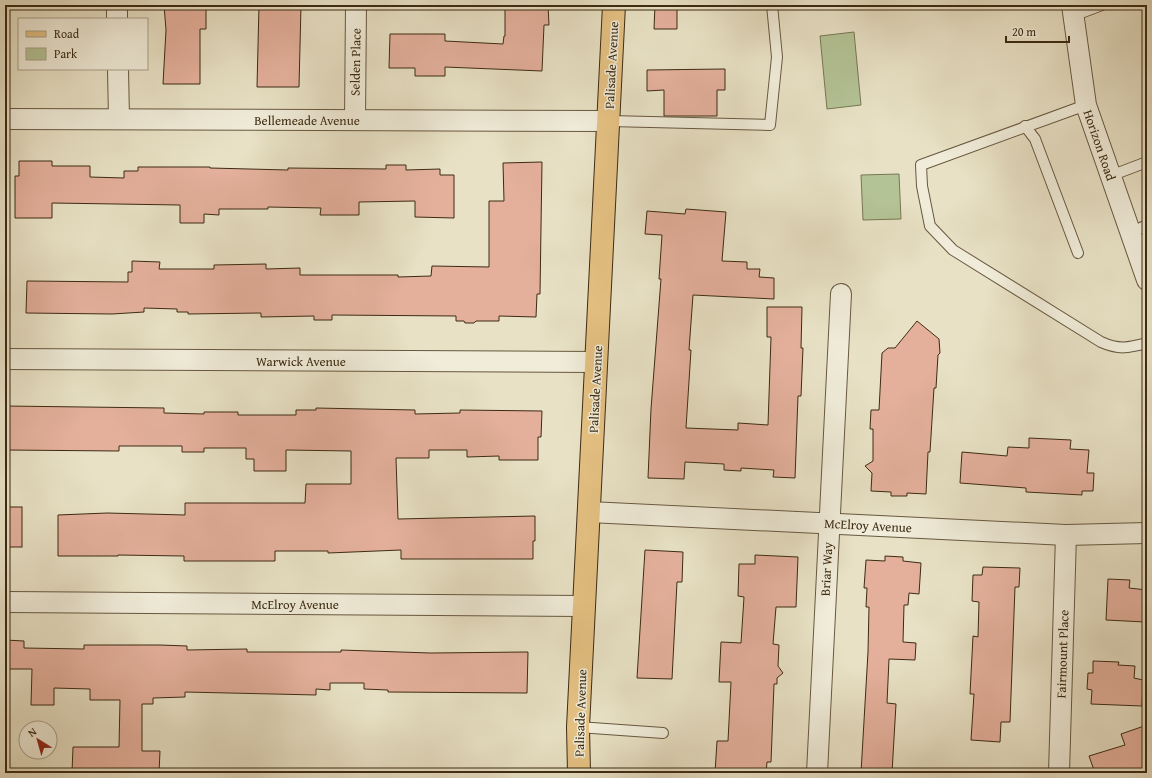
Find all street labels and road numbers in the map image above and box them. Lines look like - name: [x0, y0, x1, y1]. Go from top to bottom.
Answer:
- street label: Palisade Avenue: [600, 21, 623, 109]
- street label: Selden Place: [345, 28, 366, 96]
- street label: Horizon Road: [1079, 107, 1121, 183]
- street label: Bellemeade Avenue: [254, 111, 360, 130]
- street label: Palisade Avenue: [584, 345, 607, 433]
- street label: Warwick Avenue: [256, 352, 346, 371]
- street label: McElroy Avenue: [824, 514, 912, 537]
- street label: Briar Way: [816, 541, 837, 596]
- street label: McElroy Avenue: [251, 595, 339, 614]
- street label: Fairmount Place: [1051, 609, 1074, 699]
- street label: Palisade Avenue: [569, 669, 592, 757]

